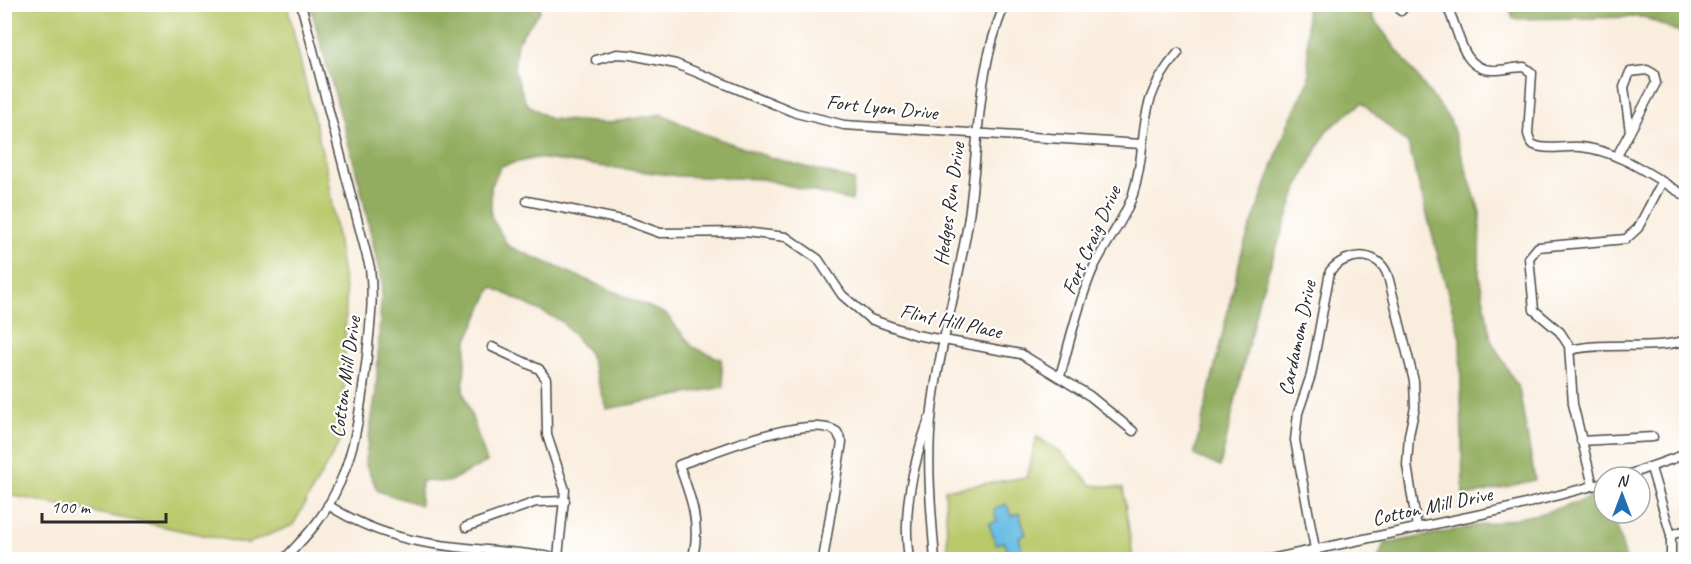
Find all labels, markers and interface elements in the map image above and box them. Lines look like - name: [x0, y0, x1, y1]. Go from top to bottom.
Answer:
- street label: Fort Lyon Drive: [825, 88, 941, 126]
- street label: Hedges Run Drive: [927, 140, 971, 267]
- street label: Fort Craig Drive: [1056, 181, 1127, 298]
- street label: Cardamom Drive: [1272, 277, 1322, 398]
- street label: Flint Hill Place: [898, 298, 1006, 345]
- street label: Cotton Mill Drive: [324, 314, 367, 439]
- north arrow: [1592, 465, 1652, 525]
- text: N: [1617, 471, 1630, 491]
- street label: Cotton Mill Drive: [1370, 480, 1496, 531]
- scale bar: [42, 486, 166, 524]
- text: 100 m: [51, 496, 92, 518]

